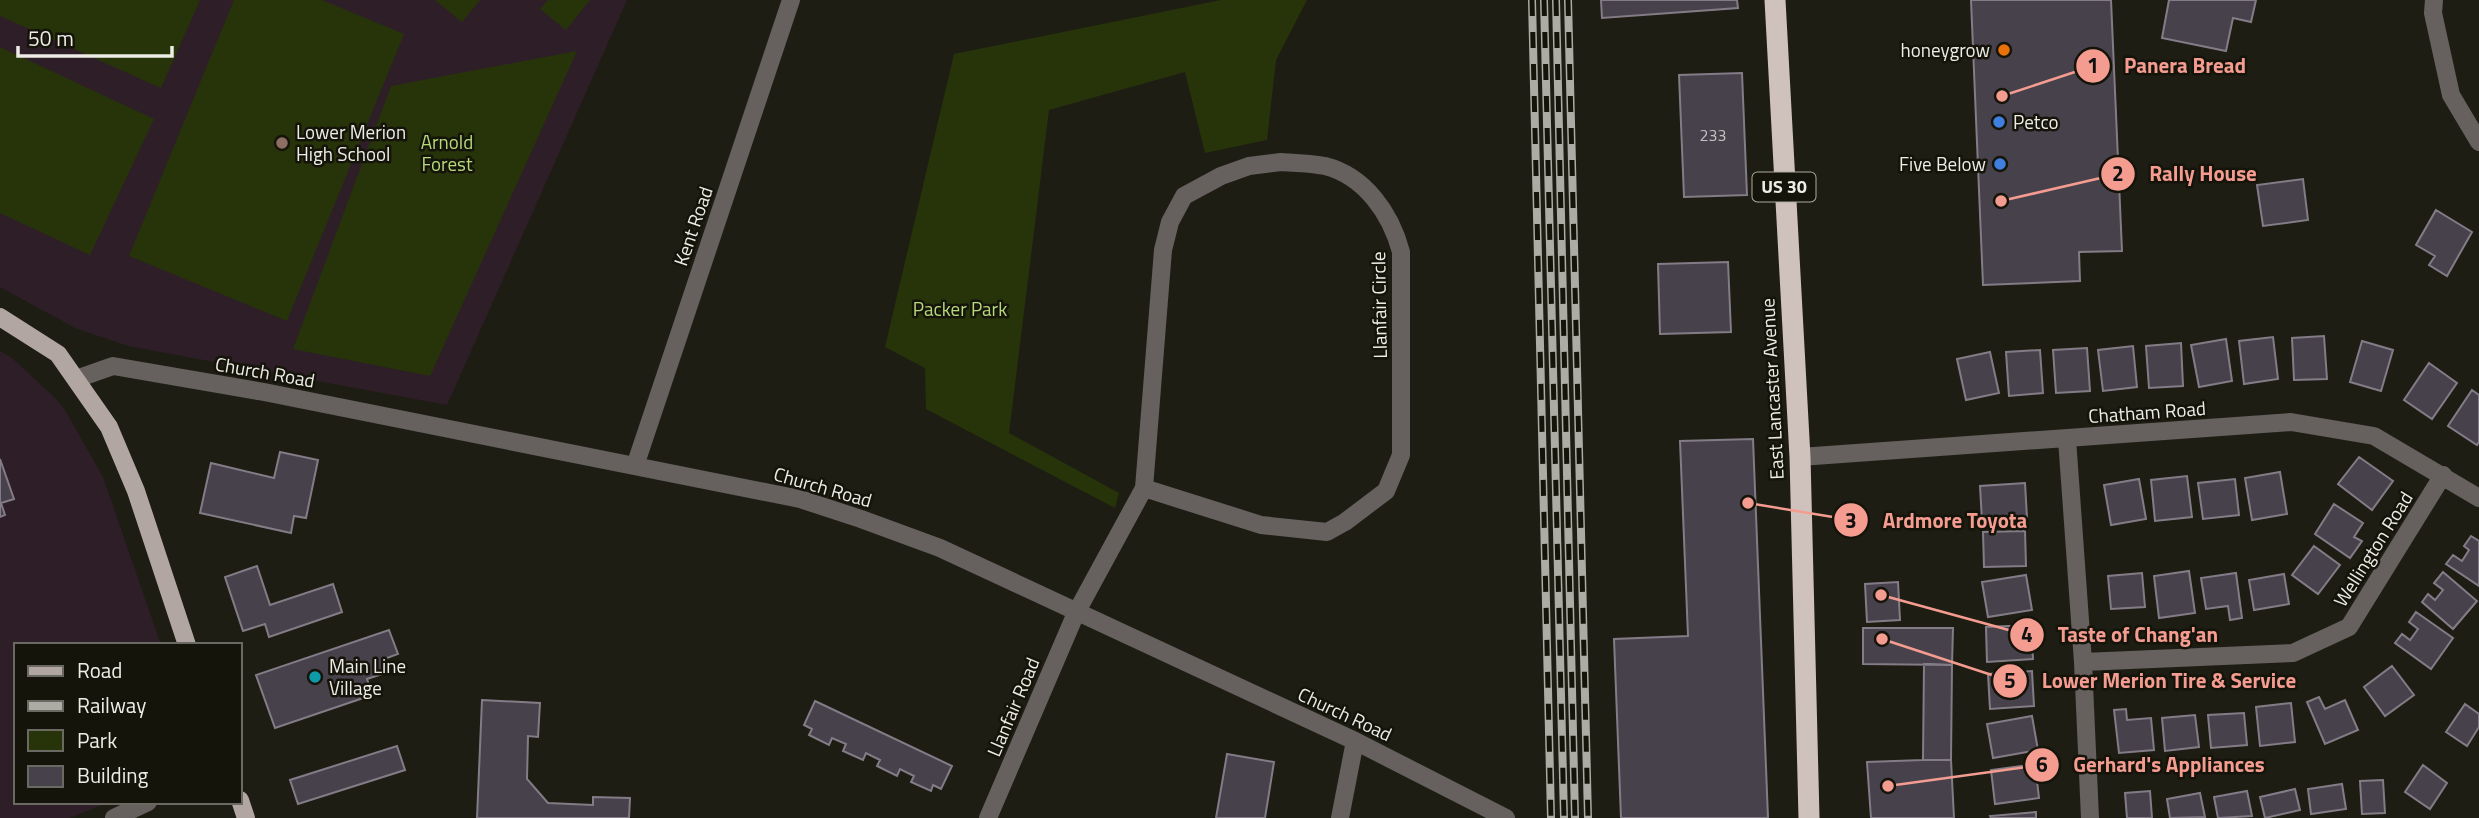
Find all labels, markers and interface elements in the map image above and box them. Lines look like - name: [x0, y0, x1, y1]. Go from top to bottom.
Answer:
- scale bar: [18, 14, 172, 58]
- text: 50 m: [28, 22, 74, 54]
- place label: honeygrow: [1901, 35, 1990, 64]
- marker: honeygrow: [1996, 42, 2012, 58]
- callout: Panera Bread: [2075, 45, 2260, 87]
- text: 1: [2087, 49, 2099, 81]
- text: Panera Bread: [2124, 49, 2246, 81]
- place label: Petco: [2013, 107, 2059, 136]
- marker: Petco: [1991, 114, 2007, 130]
- place label: Lower Merion High School: [296, 117, 406, 168]
- house number: 233: [1700, 123, 1726, 147]
- park label: Arnold Forest: [421, 127, 473, 178]
- marker: Lower Merion High School: [274, 135, 290, 151]
- place label: Five Below: [1899, 149, 1986, 178]
- callout: Rally House: [2101, 153, 2271, 195]
- marker: Five Below: [1992, 156, 2008, 172]
- text: 2: [2112, 157, 2124, 189]
- text: Rally House: [2149, 157, 2257, 189]
- road number: US 30: [1752, 172, 1816, 202]
- street label: Kent Road: [665, 182, 720, 269]
- street label: Llanfair Circle: [1363, 251, 1394, 359]
- park label: Packer Park: [913, 294, 1007, 323]
- street label: East Lancaster Avenue: [1752, 298, 1791, 480]
- street label: Church Road: [213, 348, 317, 395]
- street label: Chatham Road: [2087, 393, 2207, 430]
- street label: Church Road: [771, 459, 876, 514]
- street label: Wellington Road: [2326, 485, 2420, 612]
- callout: Ardmore Toyota: [1833, 499, 2041, 541]
- text: 3: [1845, 504, 1857, 536]
- text: Ardmore Toyota: [1883, 504, 2027, 536]
- callout: Taste of Chang'an: [2009, 614, 2233, 656]
- text: 4: [2021, 618, 2033, 650]
- text: Taste of Chang'an: [2058, 618, 2218, 650]
- legend: [14, 643, 242, 804]
- place label: Main Line Village: [329, 651, 406, 702]
- street label: Llanfair Road: [979, 653, 1046, 761]
- text: Road: [77, 654, 122, 686]
- callout: Lower Merion Tire & Service: [1993, 660, 2310, 702]
- text: 5: [2004, 664, 2016, 696]
- text: Lower Merion Tire & Service: [2042, 664, 2296, 696]
- marker: Main Line Village: [307, 669, 323, 685]
- street label: Church Road: [1293, 679, 1397, 748]
- text: Railway: [77, 689, 146, 721]
- text: Park: [77, 724, 117, 756]
- callout: Gerhard's Appliances: [2025, 744, 2279, 786]
- text: 6: [2036, 748, 2048, 780]
- text: Gerhard's Appliances: [2073, 748, 2265, 780]
- text: Building: [77, 759, 149, 791]

